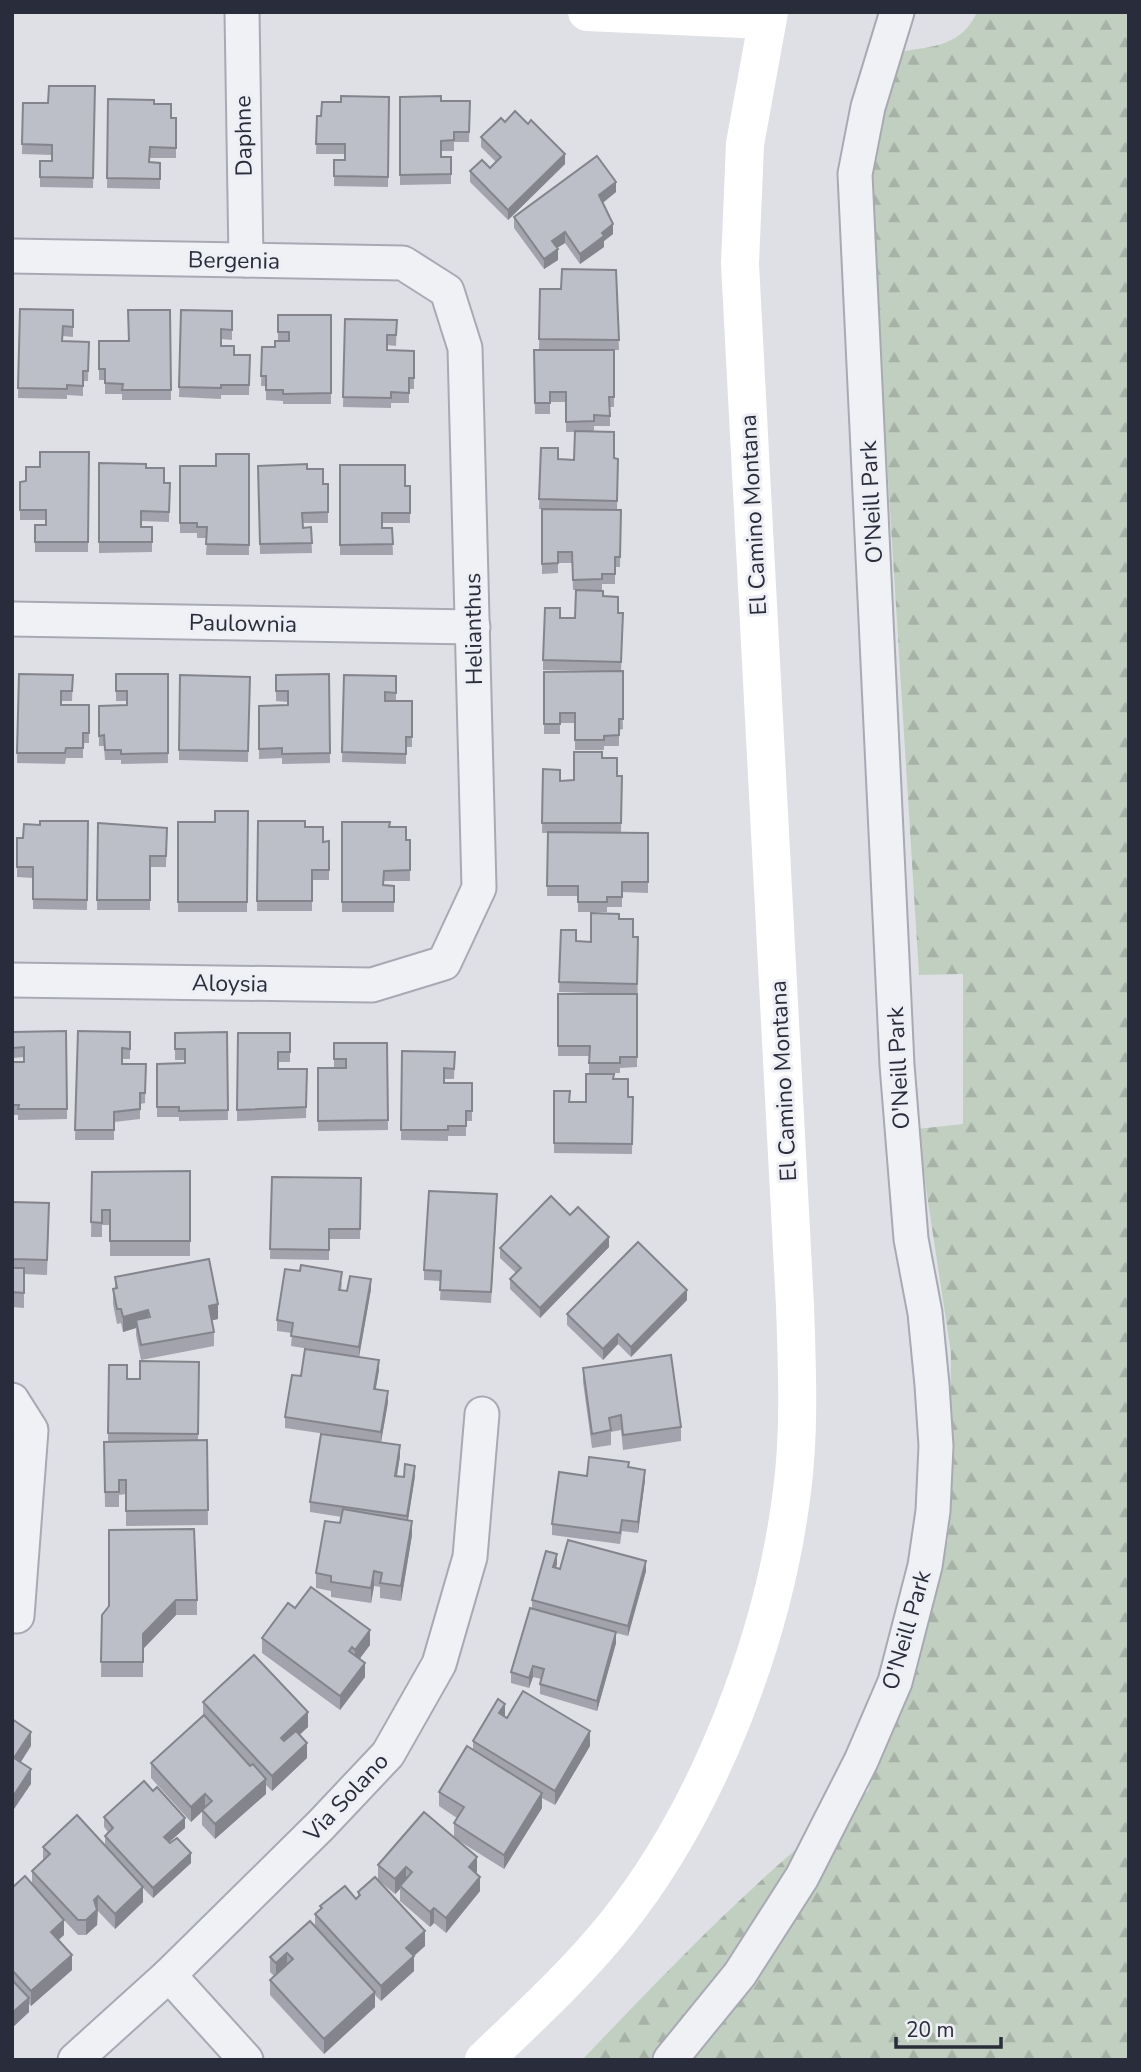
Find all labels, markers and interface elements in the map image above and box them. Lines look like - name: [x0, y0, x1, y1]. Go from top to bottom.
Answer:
- street label: Daphne: [227, 95, 260, 177]
- street label: Bergenia: [188, 244, 280, 277]
- street label: El Camino Montana: [733, 414, 774, 616]
- street label: O'Neill Park: [853, 439, 890, 564]
- street label: Helianthus: [457, 573, 490, 685]
- street label: Paulownia: [189, 607, 297, 640]
- street label: Aloysia: [192, 967, 268, 1000]
- street label: El Camino Montana: [763, 980, 804, 1182]
- street label: O'Neill Park: [880, 1005, 917, 1130]
- street label: O'Neill Park: [875, 1566, 938, 1693]
- street label: Via Solano: [296, 1746, 396, 1849]
- scale bar: [896, 2006, 1001, 2050]
- text: 20 m: [906, 2016, 955, 2044]

